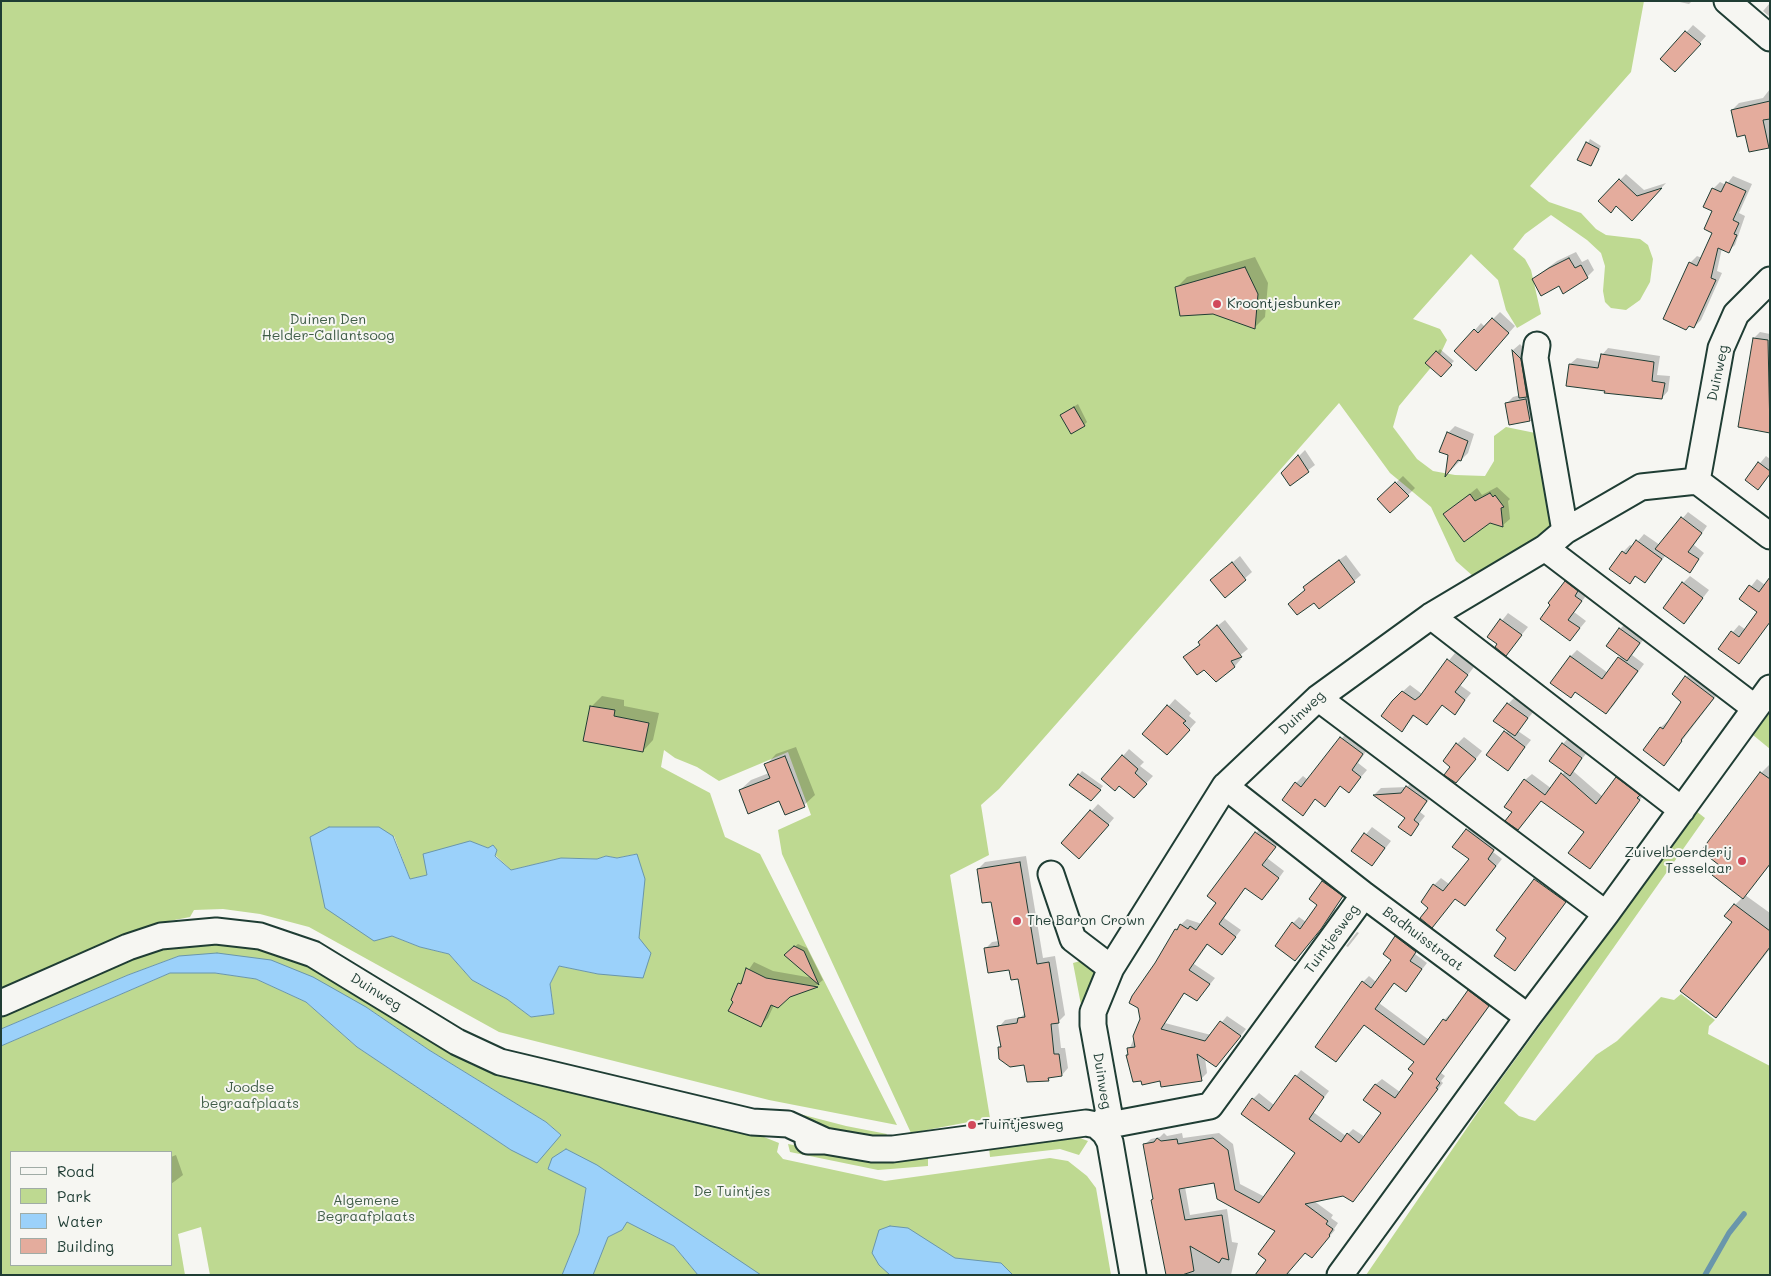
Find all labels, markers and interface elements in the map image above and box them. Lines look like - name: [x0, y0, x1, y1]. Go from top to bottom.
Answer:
- place label: Kroontjesbunker: [1227, 296, 1341, 312]
- marker: Kroontjesbunker: [1211, 298, 1223, 310]
- park label: Duinen Den Helder-Callantsoog: [262, 312, 394, 344]
- street label: Duinweg: [1704, 343, 1732, 403]
- street label: Duinweg: [1275, 687, 1329, 739]
- place label: Zuivelboerderij Tesselaar: [1625, 845, 1732, 878]
- marker: Zuivelboerderij Tesselaar: [1736, 855, 1748, 867]
- street label: Tuintjesweg: [1301, 901, 1363, 977]
- street label: Badhuisstraat: [1379, 903, 1467, 975]
- place label: The Baron Crown: [1027, 913, 1145, 929]
- marker: The Baron Crown: [1011, 915, 1023, 927]
- street label: Duinweg: [347, 970, 405, 1014]
- street label: Duinweg: [1089, 1052, 1115, 1110]
- park label: Joodse begraafplaats: [201, 1080, 299, 1112]
- place label: Tuintjesweg: [982, 1117, 1063, 1133]
- marker: Tuintjesweg: [966, 1119, 978, 1131]
- legend: [10, 1151, 172, 1266]
- text: Road: [57, 1161, 94, 1181]
- park label: De Tuintjes: [694, 1184, 770, 1200]
- text: Park: [57, 1186, 91, 1206]
- park label: Algemene Begraafplaats: [317, 1193, 415, 1226]
- text: Water: [57, 1211, 103, 1231]
- text: Building: [57, 1236, 114, 1256]

